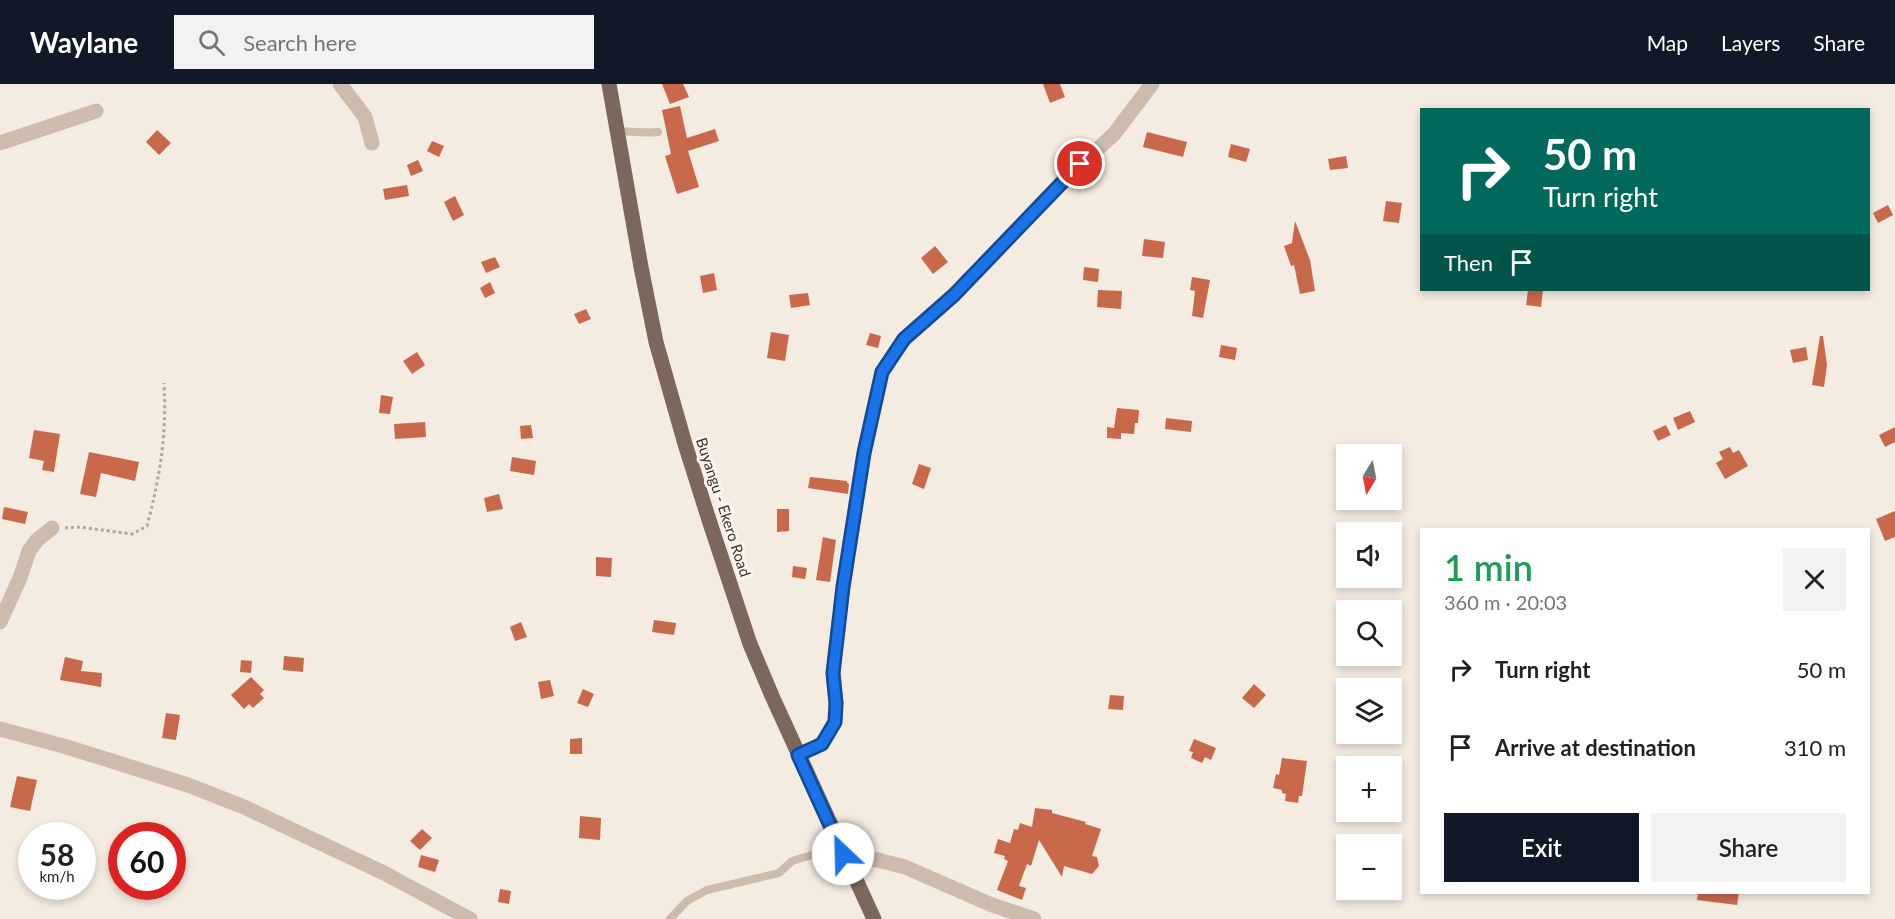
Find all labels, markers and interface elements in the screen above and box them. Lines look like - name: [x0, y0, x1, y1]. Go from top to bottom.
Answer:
- search box: [174, 15, 594, 69]
- text: Waylane: [30, 25, 138, 59]
- icon: search: [195, 26, 228, 59]
- text: Search here: [243, 29, 357, 56]
- text: Map: [1647, 30, 1688, 55]
- text: Layers: [1721, 30, 1780, 55]
- text: Share: [1813, 30, 1865, 55]
- text: 50 m: [1543, 129, 1637, 179]
- icon: right: [1444, 132, 1522, 210]
- pin: [1054, 138, 1105, 189]
- icon: arrive: [1063, 147, 1096, 180]
- text: Turn right: [1543, 180, 1658, 213]
- icon: arrive: [1505, 246, 1538, 279]
- text: Then: [1444, 249, 1493, 276]
- street label: Buyangu - Ekero Road: [693, 435, 755, 579]
- north arrow: [1336, 444, 1402, 510]
- map controls: [1336, 444, 1402, 900]
- button: sound: [1336, 522, 1402, 588]
- text: 1 min: [1444, 545, 1533, 589]
- button: close: [1783, 548, 1846, 611]
- text: 360 m · 20:03: [1444, 590, 1567, 614]
- button: search: [1336, 600, 1402, 666]
- icon: right: [1444, 653, 1477, 686]
- text: Turn right: [1495, 656, 1590, 683]
- text: 50 m: [1797, 656, 1846, 683]
- button: layers: [1336, 678, 1402, 744]
- icon: arrive: [1444, 731, 1477, 764]
- text: Arrive at destination: [1495, 734, 1696, 761]
- text: 310 m: [1784, 734, 1846, 761]
- button: +: [1336, 756, 1402, 822]
- button: Exit: [1444, 813, 1639, 882]
- button: Share: [1651, 813, 1846, 882]
- speed limit sign: 60: [108, 822, 186, 900]
- position arrow: [811, 822, 875, 886]
- button: −: [1336, 834, 1402, 900]
- text: 58: [40, 836, 74, 872]
- text: km/h: [39, 867, 75, 885]

